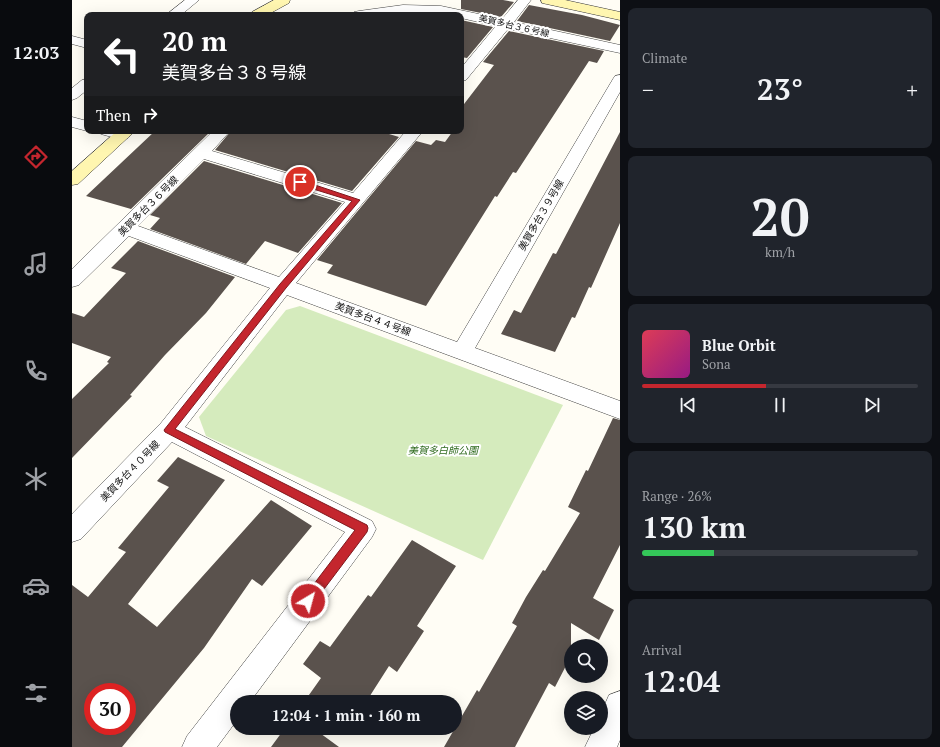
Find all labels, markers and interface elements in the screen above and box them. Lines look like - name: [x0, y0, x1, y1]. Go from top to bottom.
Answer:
- street label: 美賀多台３６号線: [478, 12, 551, 40]
- text: 20 m: [162, 22, 227, 59]
- icon: left: [96, 28, 148, 80]
- text: 12:03: [13, 40, 59, 64]
- text: Climate: [642, 49, 687, 67]
- text: 美賀多台３８号線: [162, 60, 306, 84]
- text: 23°: [757, 69, 803, 109]
- text: −: [642, 75, 654, 104]
- text: +: [906, 75, 918, 104]
- icon: right: [139, 104, 161, 126]
- text: Then: [96, 105, 131, 125]
- icon: directions: [22, 143, 50, 171]
- pin: [283, 165, 317, 199]
- icon: arrive: [289, 171, 311, 193]
- street label: 美賀多台３６号線: [115, 173, 181, 239]
- street label: 美賀多台３９号線: [515, 177, 567, 253]
- text: 20: [751, 182, 809, 251]
- text: km/h: [765, 243, 795, 261]
- icon: music: [22, 250, 50, 278]
- street label: 美賀多台４４号線: [333, 299, 413, 339]
- text: Blue Orbit: [702, 335, 776, 355]
- text: Sona: [702, 355, 730, 373]
- icon: phone: [22, 357, 50, 385]
- icon: previous: [677, 394, 699, 416]
- icon: pause: [769, 394, 791, 416]
- icon: next: [861, 394, 883, 416]
- street label: 美賀多台４０号線: [98, 438, 162, 504]
- park label: 美賀多白師公園: [408, 444, 480, 457]
- icon: climate: [22, 465, 50, 493]
- text: Range · 26%: [642, 487, 712, 505]
- text: 130 km: [642, 507, 746, 547]
- icon: car: [22, 572, 50, 600]
- position arrow: [287, 580, 329, 622]
- map controls: [564, 639, 608, 735]
- button: search: [564, 639, 608, 683]
- text: Arrival: [642, 641, 682, 659]
- text: 12:04: [642, 661, 720, 701]
- icon: filters: [22, 679, 50, 707]
- speed limit sign: 30: [84, 683, 136, 735]
- button: layers: [564, 691, 608, 735]
- text: 12:04 · 1 min · 160 m: [272, 705, 420, 725]

